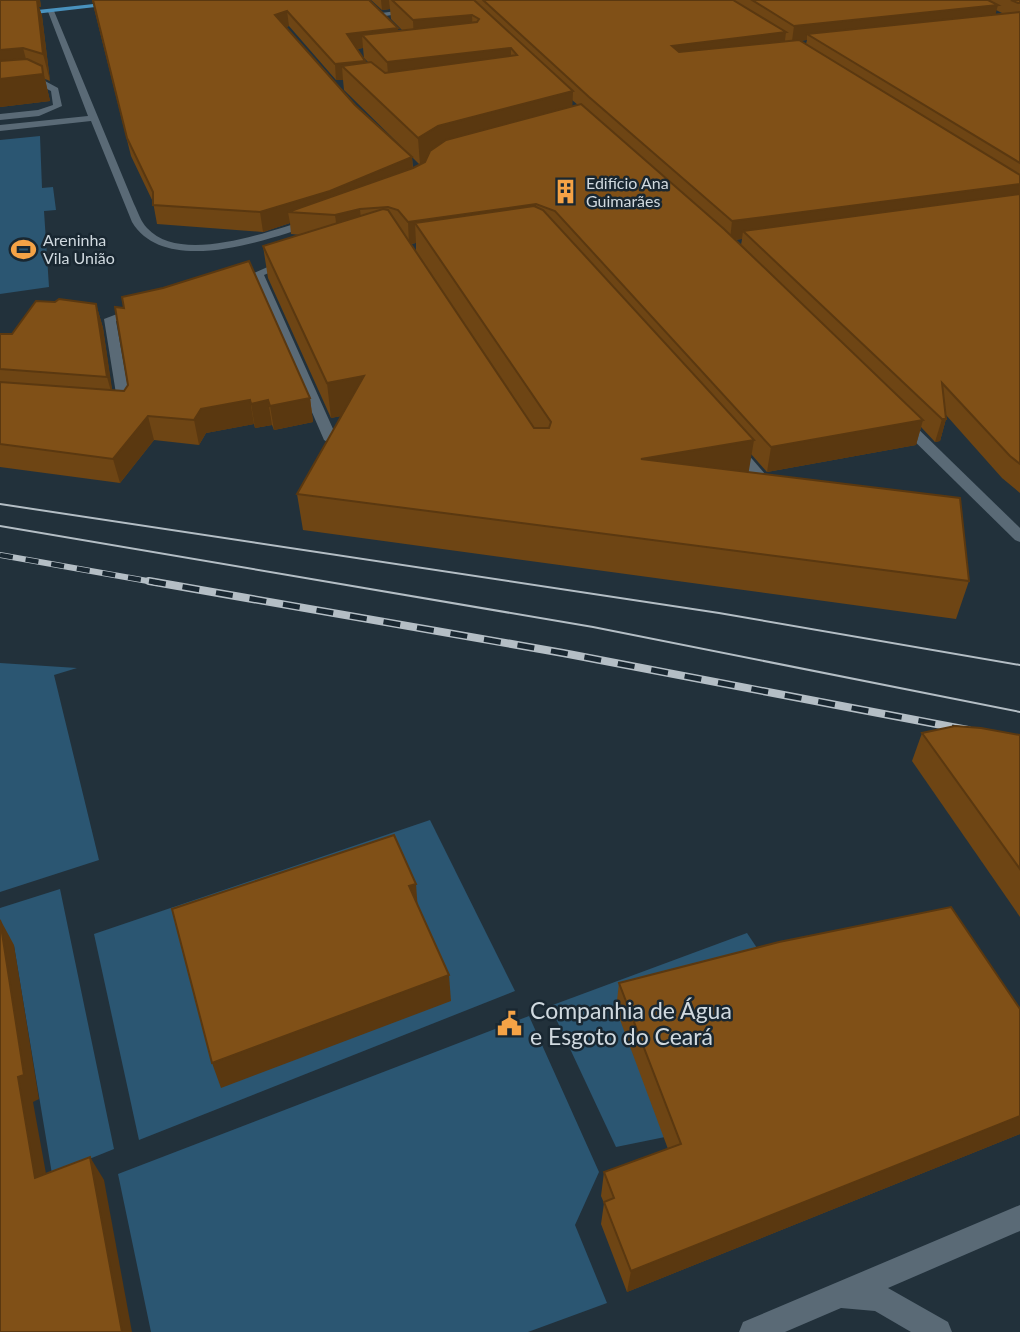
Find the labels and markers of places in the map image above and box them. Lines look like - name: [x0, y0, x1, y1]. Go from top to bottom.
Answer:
- place label: Edifício Ana Guimarães: [586, 173, 669, 210]
- building icon: Edifício Ana Guimarães: [552, 178, 580, 206]
- place label: Areninha Vila União: [43, 230, 115, 267]
- sports icon: Areninha Vila União: [9, 235, 37, 263]
- place label: Companhia de Água e Esgoto do Ceará: [530, 996, 732, 1050]
- public building icon: Companhia de Água e Esgoto do Ceará: [496, 1010, 524, 1038]

